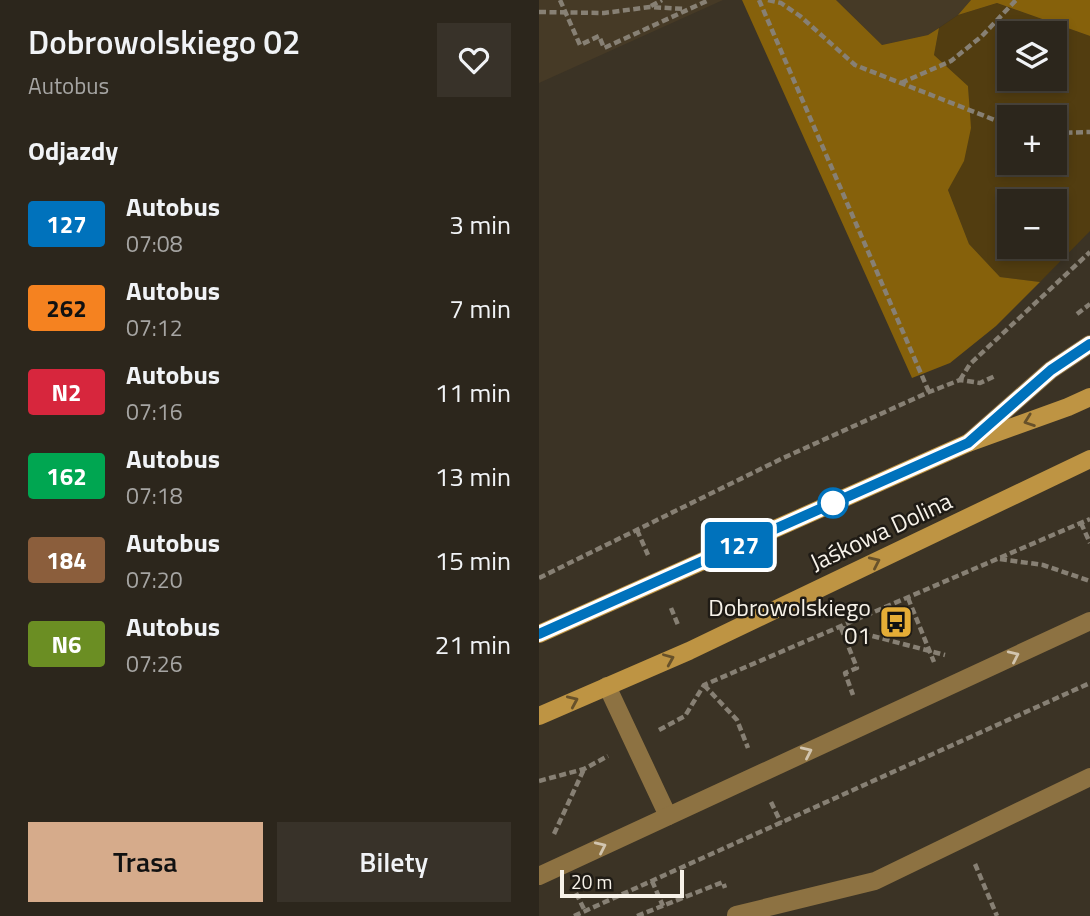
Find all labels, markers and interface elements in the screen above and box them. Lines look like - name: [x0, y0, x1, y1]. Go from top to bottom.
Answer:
- text: Dobrowolskiego 02: [28, 17, 300, 67]
- map controls: [997, 21, 1067, 259]
- button: layers: [997, 21, 1067, 91]
- button: heart: [437, 23, 511, 97]
- text: Autobus: [28, 68, 109, 103]
- button: +: [997, 105, 1067, 175]
- text: Odjazdy: [28, 131, 118, 170]
- text: Autobus: [126, 187, 220, 226]
- button: −: [997, 189, 1067, 259]
- text: 3 min: [449, 205, 511, 244]
- text: 127: [46, 206, 87, 242]
- text: 07:08: [126, 226, 183, 261]
- text: Autobus: [126, 271, 220, 310]
- text: 7 min: [449, 289, 511, 328]
- text: 262: [46, 290, 87, 326]
- text: 07:12: [126, 310, 183, 345]
- text: Autobus: [126, 355, 220, 394]
- text: 11 min: [435, 373, 511, 412]
- text: N2: [51, 374, 82, 410]
- text: 07:16: [126, 394, 183, 429]
- one-way arrow: [1024, 413, 1036, 427]
- text: Autobus: [126, 439, 220, 478]
- text: 13 min: [435, 457, 511, 496]
- text: 162: [46, 458, 87, 494]
- text: 07:18: [126, 478, 183, 513]
- street label: Jaśkowa Dolina: [804, 482, 958, 580]
- unlabelled marker: [818, 488, 848, 518]
- line badge: 127: [699, 522, 779, 568]
- text: Autobus: [126, 523, 220, 562]
- text: 127: [719, 527, 759, 563]
- text: 15 min: [435, 541, 511, 580]
- text: 184: [46, 542, 87, 578]
- one-way arrow: [868, 557, 880, 571]
- text: 07:20: [126, 562, 183, 597]
- place label: Dobrowolskiego 01: [708, 589, 871, 653]
- bus stop icon: Dobrowolskiego 01: [877, 603, 915, 641]
- text: Autobus: [126, 607, 220, 646]
- text: 21 min: [435, 625, 511, 664]
- text: N6: [51, 626, 82, 662]
- text: 07:26: [126, 646, 183, 681]
- one-way arrow: [1007, 650, 1019, 664]
- one-way arrow: [662, 653, 675, 667]
- one-way arrow: [566, 695, 578, 709]
- one-way arrow: [800, 746, 812, 760]
- button: Trasa: [28, 822, 263, 902]
- button: Bilety: [277, 822, 511, 902]
- one-way arrow: [594, 842, 606, 856]
- scale bar: [560, 867, 684, 899]
- text: 20 m: [571, 867, 612, 896]

